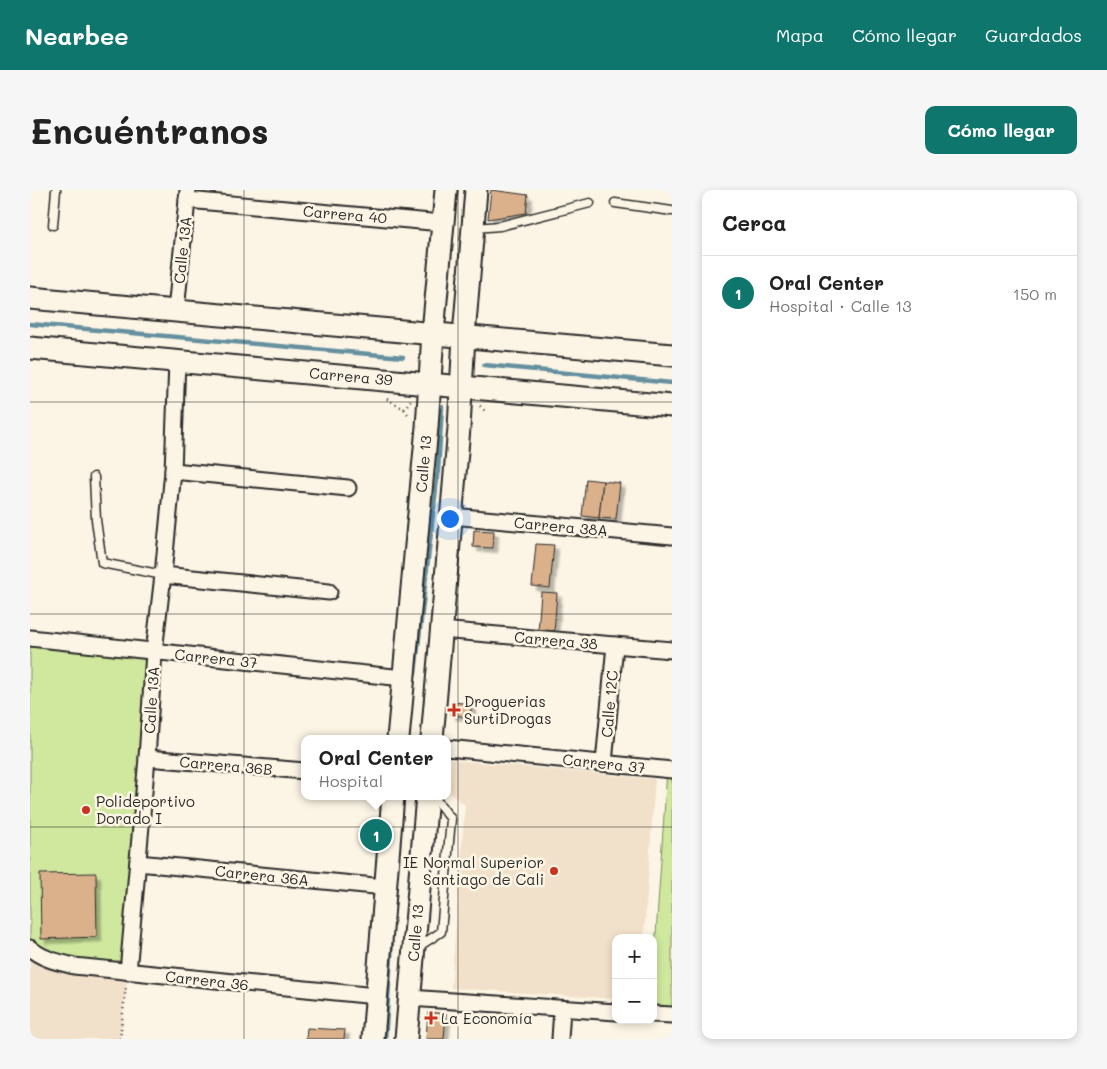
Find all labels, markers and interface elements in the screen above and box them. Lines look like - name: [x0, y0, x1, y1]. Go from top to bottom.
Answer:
- text: Nearbee: [25, 20, 129, 51]
- text: Mapa: [776, 23, 824, 47]
- text: Cómo llegar: [852, 23, 957, 47]
- text: Guardados: [985, 23, 1082, 47]
- button: Cómo llegar: [925, 106, 1077, 154]
- text: Encuéntranos: [30, 107, 269, 153]
- street label: Carrera 40: [302, 200, 388, 228]
- text: Cerca: [722, 209, 787, 236]
- street label: Calle 13A: [169, 215, 195, 285]
- text: Oral Center: [769, 270, 884, 295]
- text: 1: [734, 283, 742, 304]
- text: 150 m: [1013, 283, 1057, 304]
- text: Hospital · Calle 13: [769, 295, 912, 316]
- street label: Carrera 39: [308, 362, 394, 390]
- street label: Calle 13: [411, 434, 435, 493]
- your location: [437, 506, 463, 532]
- street label: Carrera 38A: [513, 512, 609, 540]
- street label: Carrera 38: [513, 626, 599, 654]
- street label: Carrera 37: [174, 644, 258, 672]
- street label: Calle 13A: [139, 666, 163, 734]
- street label: Calle 12C: [596, 669, 622, 738]
- place label: Droguerias SurtiDrogas: [464, 691, 551, 728]
- marker: Droguerias SurtiDrogas: [448, 704, 460, 716]
- popup: [301, 735, 451, 800]
- text: Oral Center: [319, 745, 433, 770]
- street label: Carrera 37: [562, 749, 646, 777]
- street label: Carrera 36B: [179, 751, 273, 779]
- text: Hospital: [319, 770, 383, 791]
- place label: Polideportivo Dorado I: [96, 791, 195, 828]
- marker: Polideportivo Dorado I: [80, 804, 92, 816]
- pin: 1: [360, 816, 392, 854]
- place label: IE Normal Superior Santiago de Cali: [403, 852, 544, 889]
- street label: Carrera 36A: [214, 860, 310, 890]
- marker: IE Normal Superior Santiago de Cali: [548, 865, 560, 877]
- street label: Calle 13: [403, 903, 427, 962]
- map controls: [612, 934, 657, 1024]
- button: +: [612, 934, 657, 979]
- street label: Carrera 36: [164, 966, 250, 994]
- button: −: [612, 979, 657, 1024]
- place label: La Economía: [441, 1008, 533, 1028]
- marker: La Economía: [425, 1012, 437, 1024]

